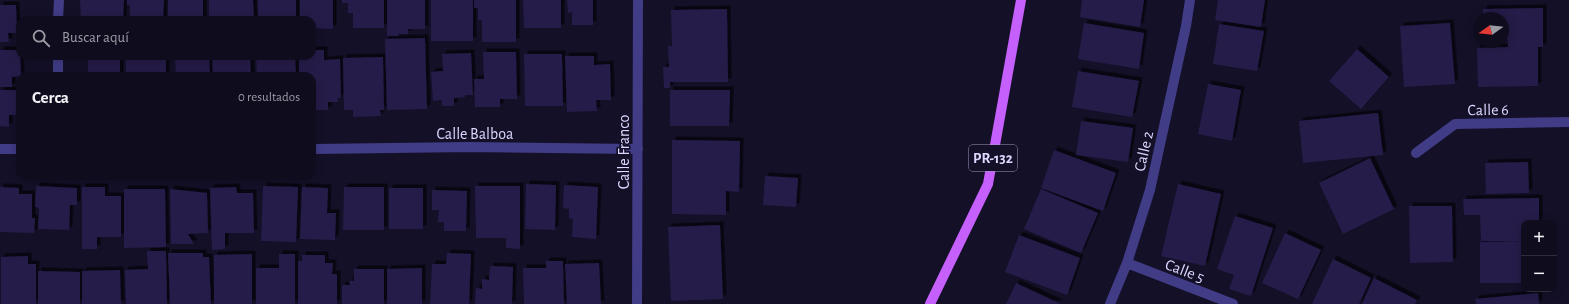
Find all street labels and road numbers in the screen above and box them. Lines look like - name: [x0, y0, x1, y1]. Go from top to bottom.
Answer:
- street label: Calle 6: [1467, 102, 1509, 118]
- street label: Calle Franco: [616, 115, 632, 189]
- street label: Calle Balboa: [436, 126, 514, 142]
- street label: Calle 2: [1132, 129, 1156, 173]
- road number: PR-132: [969, 145, 1017, 171]
- street label: Calle 5: [1163, 256, 1206, 286]

